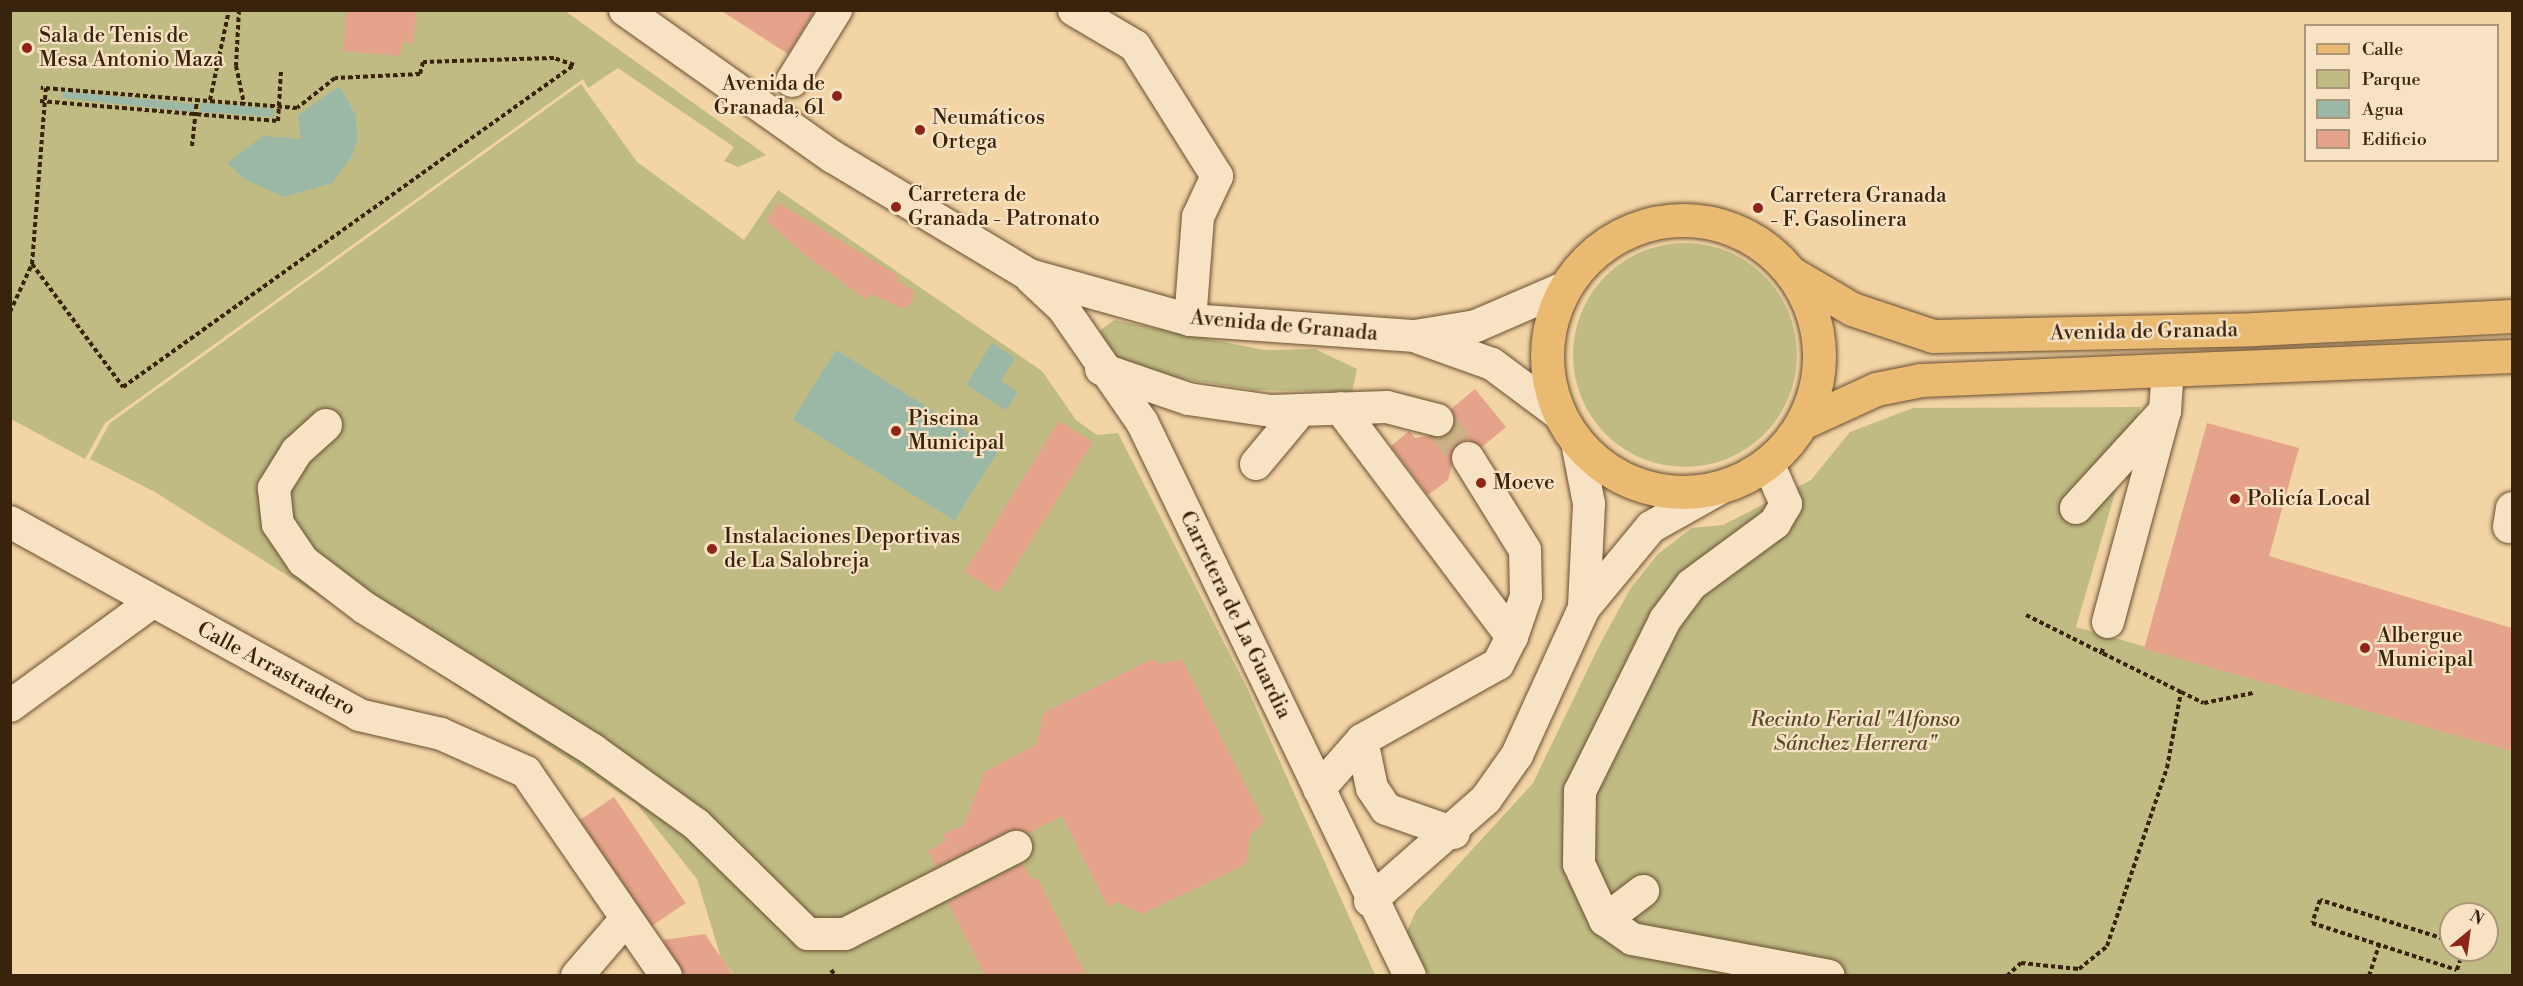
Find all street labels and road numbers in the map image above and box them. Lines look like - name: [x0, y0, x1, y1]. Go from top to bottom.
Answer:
- street label: Avenida de Granada: [1189, 305, 1379, 347]
- street label: Avenida de Granada: [2050, 318, 2238, 346]
- street label: Carretera de La Guardia: [1174, 507, 1296, 723]
- street label: Calle Arrastradero: [193, 617, 359, 721]

